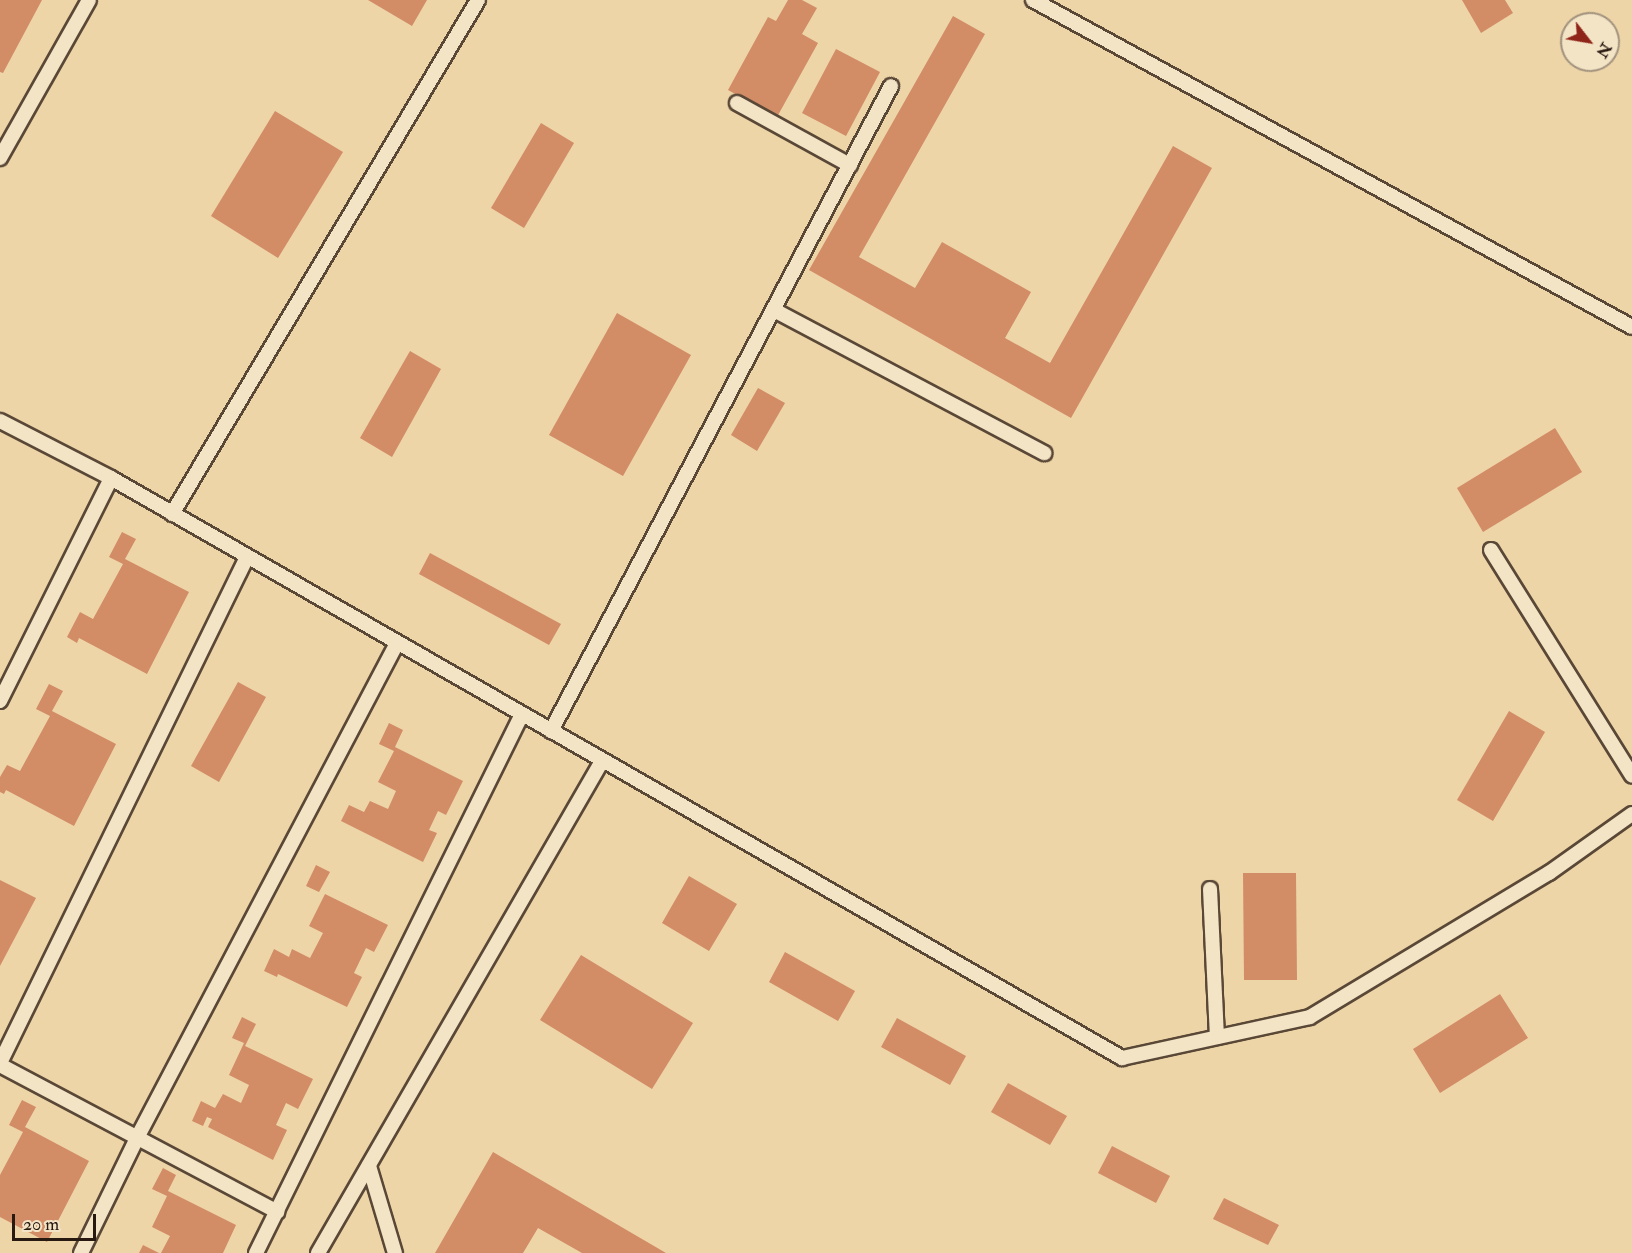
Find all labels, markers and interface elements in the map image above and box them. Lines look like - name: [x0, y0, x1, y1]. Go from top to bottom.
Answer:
- north arrow: [1560, 12, 1620, 72]
- text: N: [1591, 39, 1616, 62]
- scale bar: [15, 1202, 99, 1240]
- text: 20 m: [23, 1213, 59, 1236]

